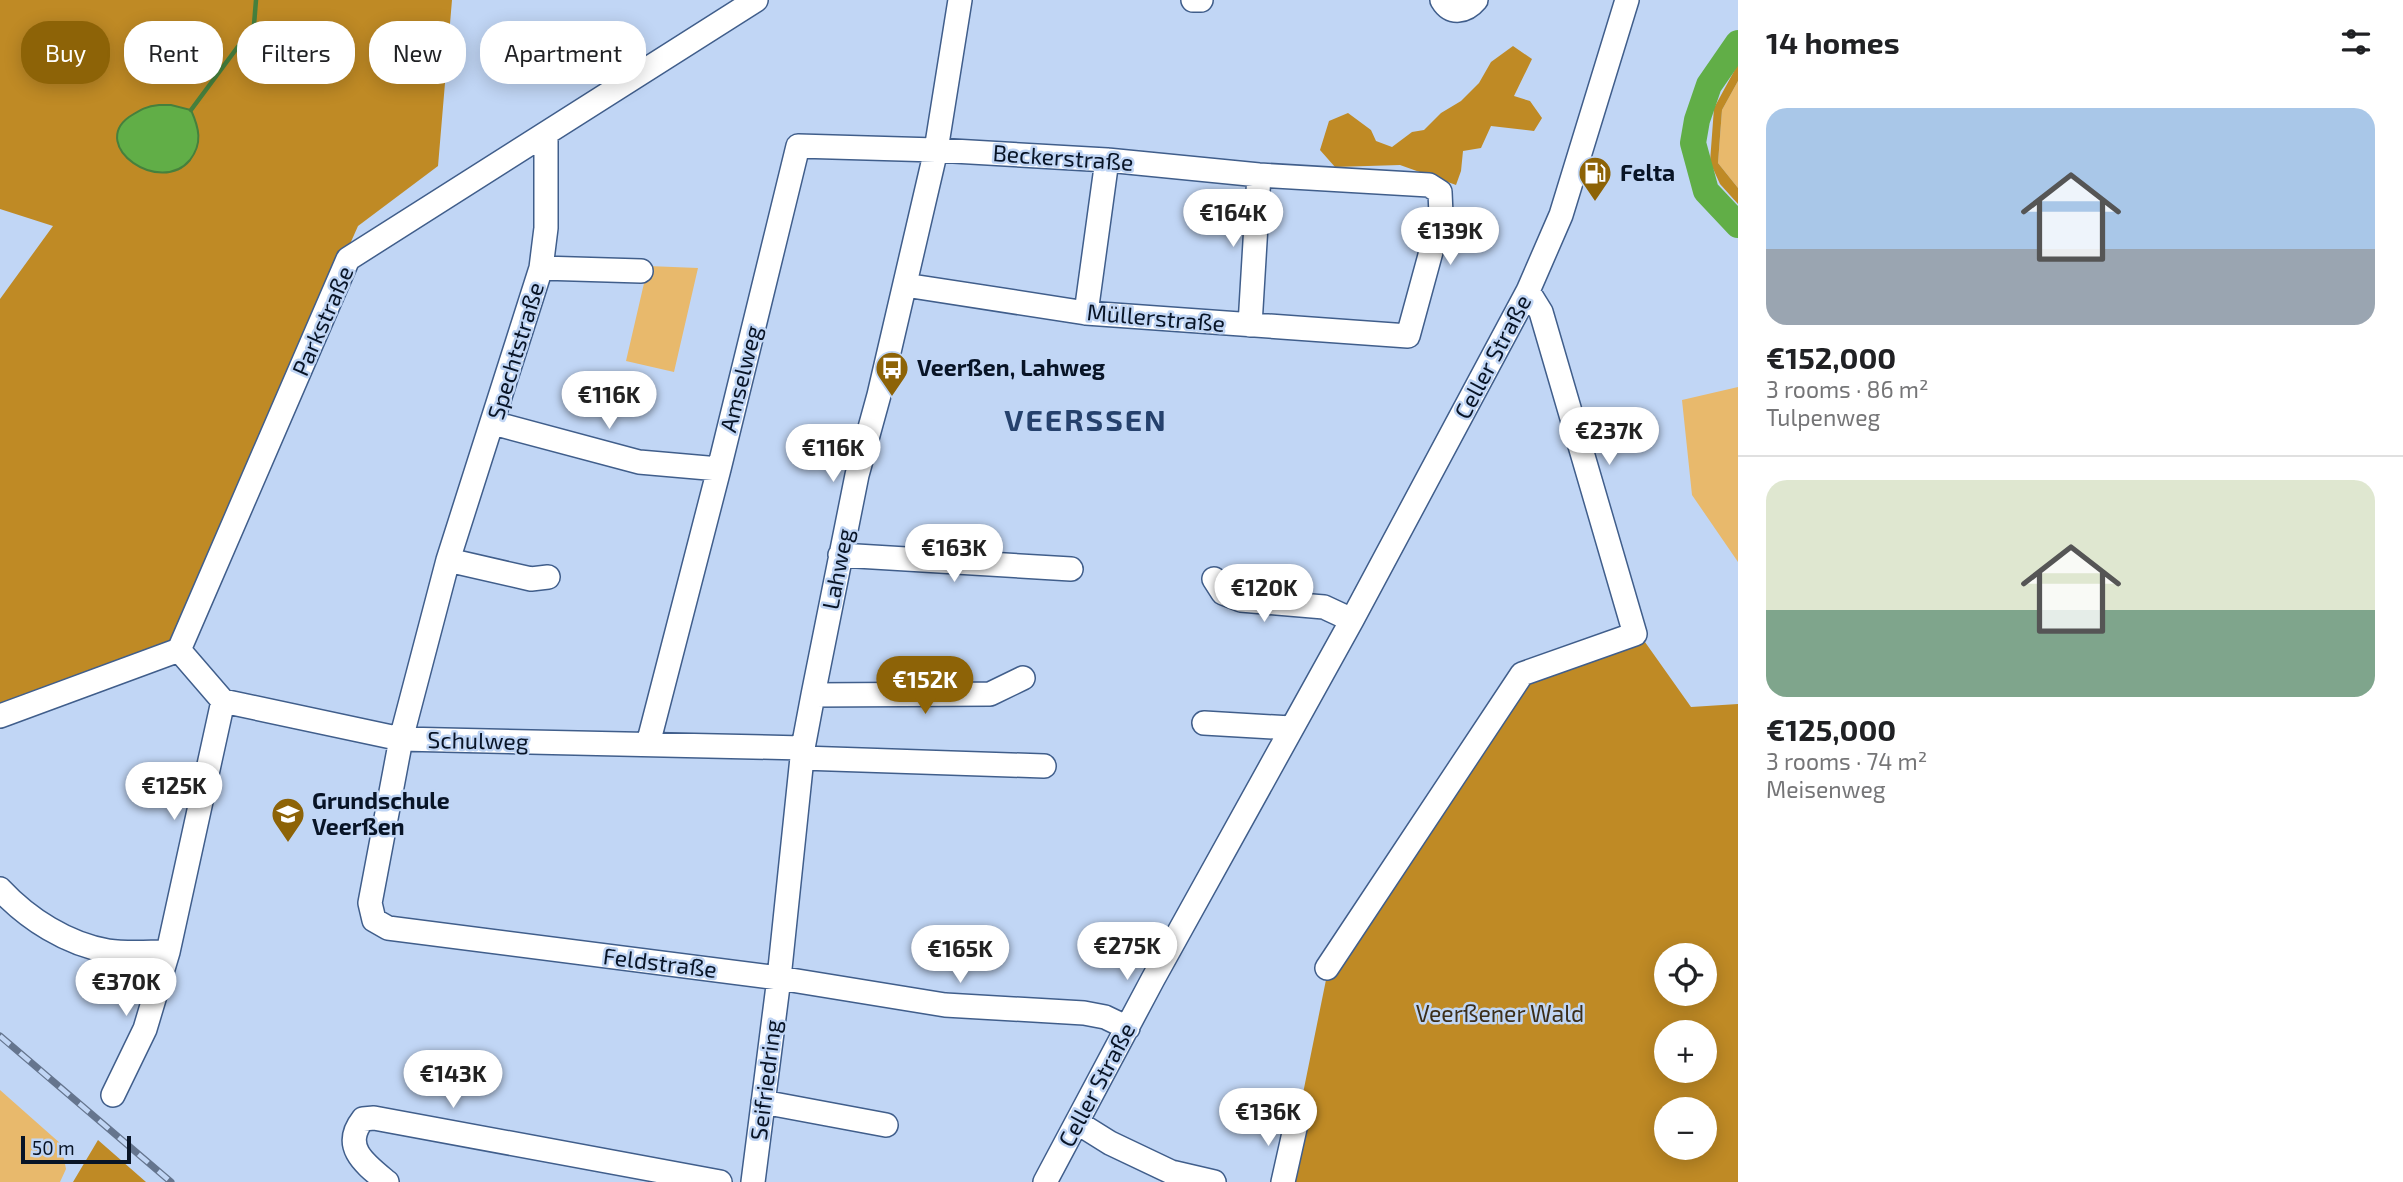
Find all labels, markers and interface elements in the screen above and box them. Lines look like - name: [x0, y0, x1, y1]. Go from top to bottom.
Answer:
- chip: Buy: [21, 21, 110, 84]
- chip: Rent: [124, 21, 223, 84]
- chip: Filters: [237, 21, 355, 84]
- chip: New: [369, 21, 466, 84]
- chip: Apartment: [480, 21, 646, 84]
- icon: filters: [2337, 23, 2375, 61]
- text: 14 homes: [1766, 24, 1900, 60]
- street label: Beckerstraße: [992, 138, 1134, 176]
- fuel station icon: Felta: [1576, 154, 1614, 203]
- icon: home: [2008, 154, 2134, 280]
- place label: Felta: [1620, 158, 1675, 186]
- pin: €164K: [1184, 190, 1282, 249]
- text: €164K: [1199, 198, 1267, 226]
- pin: €139K: [1401, 208, 1499, 267]
- text: €139K: [1417, 216, 1483, 244]
- street label: Parkstraße: [285, 261, 359, 380]
- street label: Spechtstraße: [481, 279, 549, 423]
- street label: Celler Straße: [1448, 290, 1537, 423]
- street label: Müllerstraße: [1086, 297, 1226, 337]
- street label: Amselweg: [713, 322, 767, 435]
- text: €152,000: [1766, 339, 1896, 375]
- bus stop icon: Veerßen, Lahweg: [873, 349, 911, 398]
- place label: Veerßen, Lahweg: [917, 353, 1106, 381]
- pin: €116K: [560, 372, 658, 431]
- text: 3 rooms · 86 m²: [1766, 375, 1928, 403]
- text: €116K: [578, 380, 640, 408]
- district label: VEERSSEN: [1004, 401, 1168, 437]
- text: Tulpenweg: [1766, 403, 1880, 431]
- pin: €237K: [1560, 407, 1658, 467]
- text: €237K: [1575, 416, 1643, 444]
- pin: €116K: [784, 424, 882, 484]
- text: €116K: [802, 433, 864, 461]
- pin: €163K: [905, 524, 1003, 584]
- street label: Lahweg: [815, 526, 859, 612]
- icon: home: [2008, 526, 2134, 652]
- text: €163K: [921, 533, 987, 561]
- pin: €120K: [1215, 564, 1313, 624]
- text: €120K: [1230, 573, 1298, 601]
- pin: €152K: [876, 656, 974, 716]
- text: €152K: [892, 665, 958, 693]
- text: €125,000: [1766, 711, 1896, 747]
- street label: Schulweg: [427, 725, 529, 755]
- text: 3 rooms · 74 m²: [1766, 747, 1927, 775]
- pin: €125K: [125, 762, 223, 822]
- text: €125K: [141, 771, 207, 799]
- text: Meisenweg: [1766, 775, 1886, 803]
- place label: Grundschule Veerßen: [312, 786, 450, 840]
- school or university icon: Grundschule Veerßen: [269, 795, 307, 844]
- pin: €275K: [1078, 922, 1176, 982]
- pin: €165K: [911, 926, 1009, 985]
- text: €275K: [1093, 931, 1161, 959]
- text: €165K: [927, 934, 993, 962]
- street label: Feldstraße: [602, 941, 719, 983]
- map controls: [1654, 943, 1717, 1160]
- button: locate: [1654, 943, 1717, 1006]
- pin: €370K: [77, 958, 175, 1018]
- text: €370K: [91, 967, 161, 995]
- park label: Veerßener Wald: [1416, 999, 1584, 1027]
- street label: Seifriedring: [744, 1018, 786, 1142]
- street label: Celler Straße: [1052, 1018, 1141, 1151]
- button: +: [1654, 1020, 1717, 1083]
- pin: €143K: [404, 1050, 502, 1110]
- text: €143K: [420, 1059, 486, 1087]
- pin: €136K: [1219, 1088, 1317, 1148]
- text: €136K: [1235, 1097, 1301, 1125]
- button: −: [1654, 1097, 1717, 1160]
- scale bar: [21, 1133, 131, 1165]
- text: 50 m: [32, 1136, 75, 1159]

